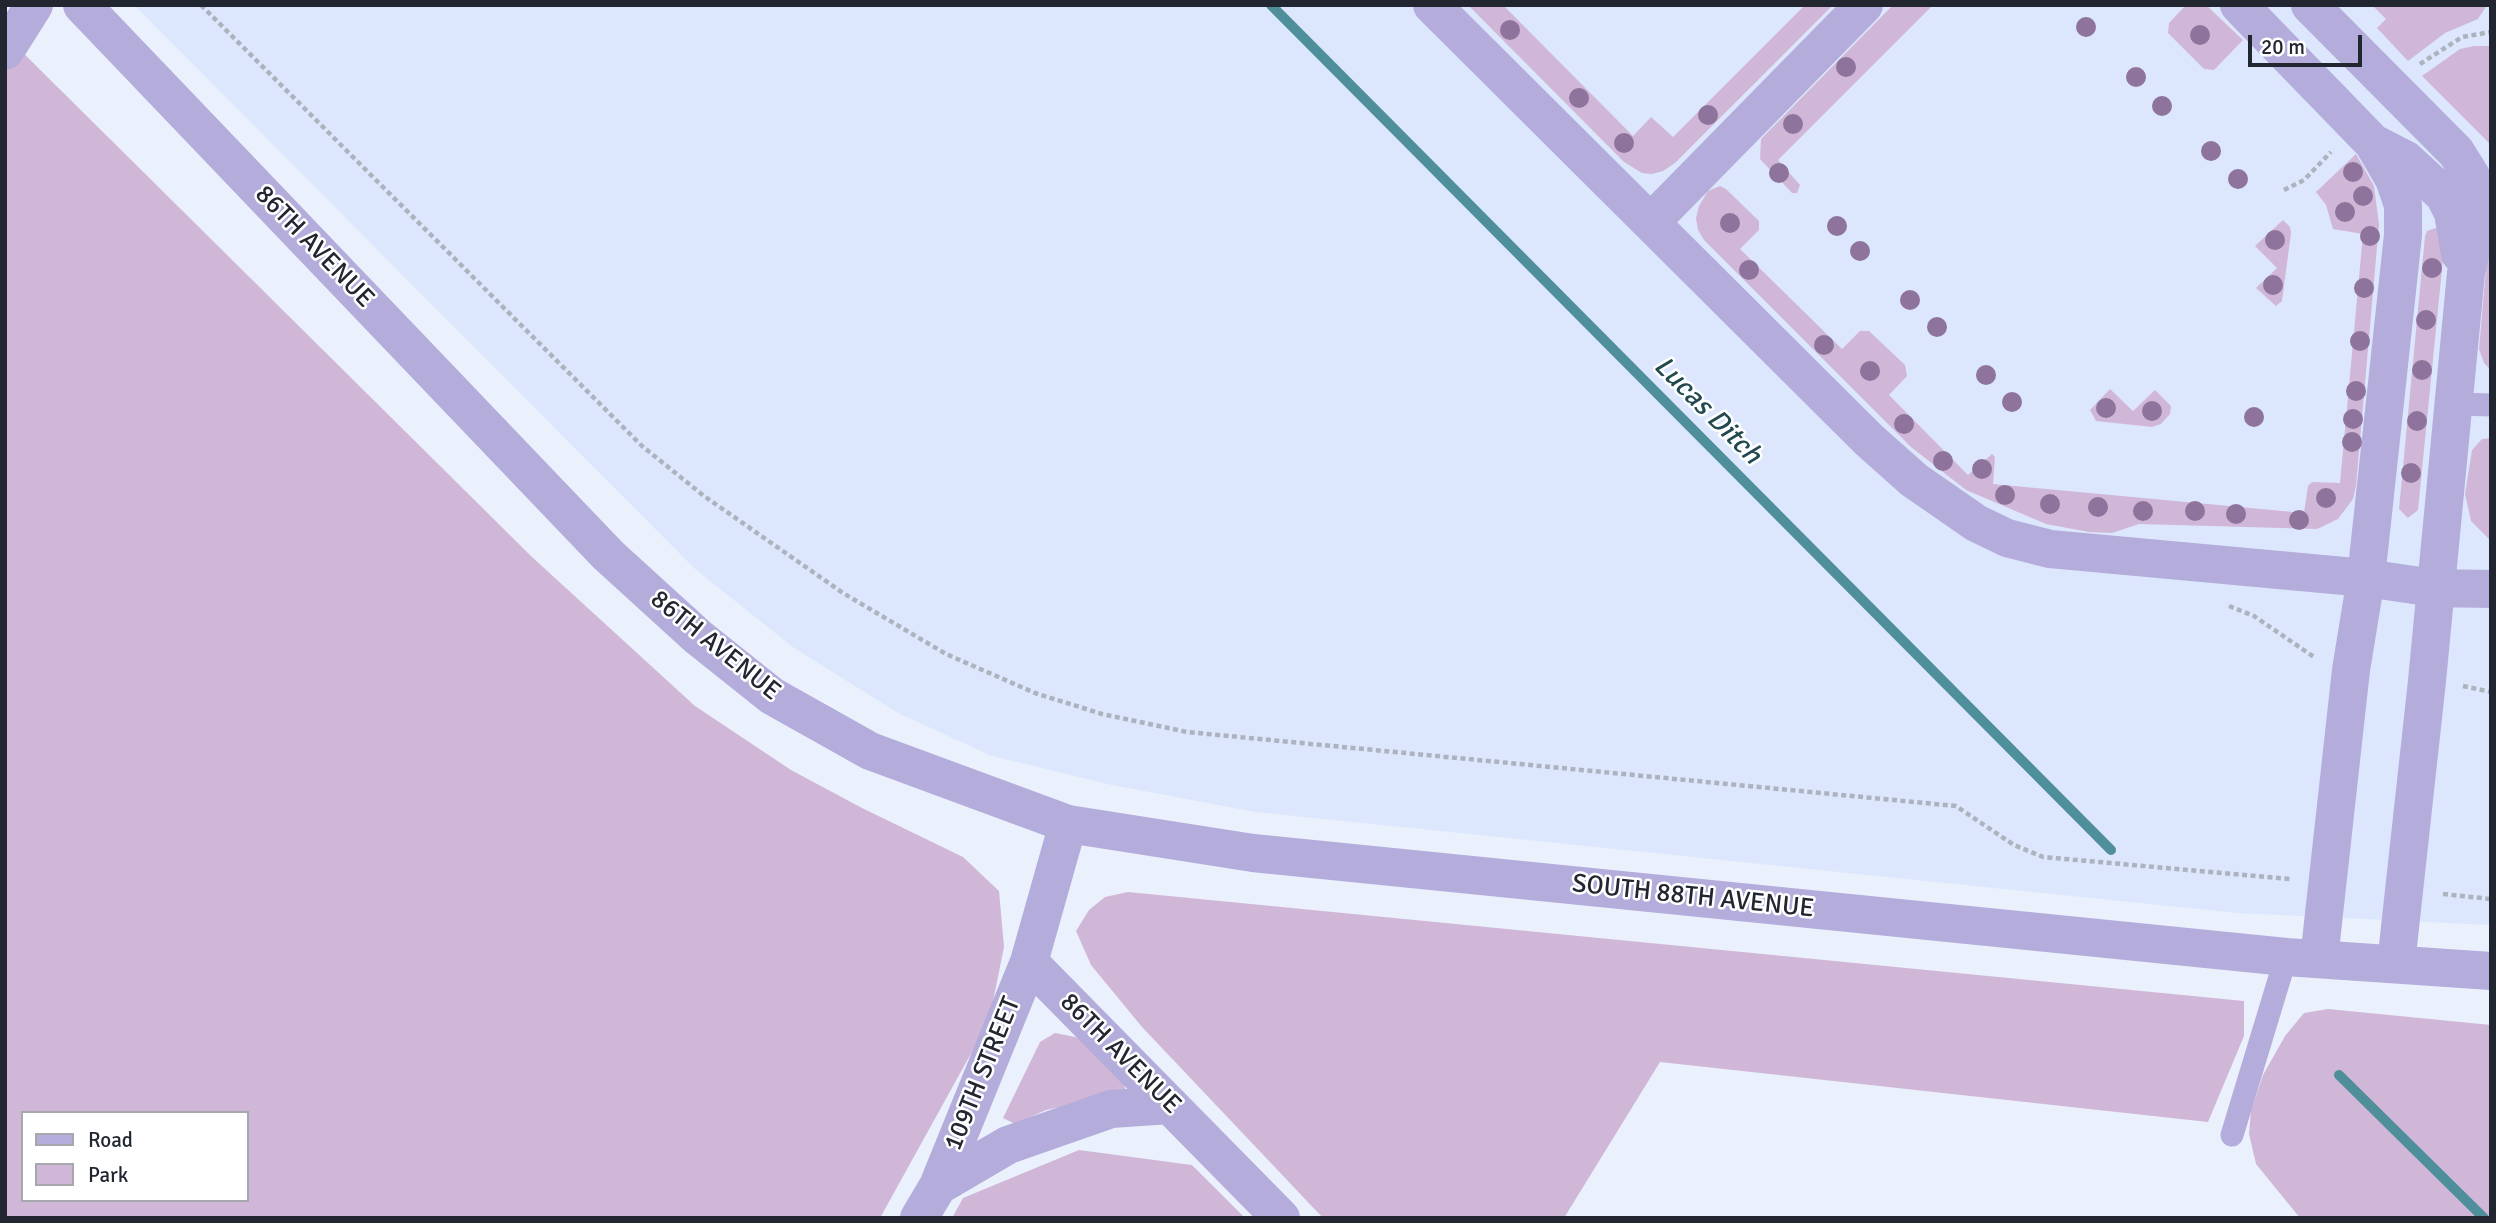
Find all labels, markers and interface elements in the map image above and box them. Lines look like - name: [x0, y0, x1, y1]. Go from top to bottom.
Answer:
- scale bar: [2251, 21, 2365, 65]
- text: 20 m: [2261, 34, 2305, 60]
- street label: 86TH AVENUE: [248, 179, 380, 315]
- water label: Lucas Ditch: [1646, 350, 1768, 472]
- street label: 86TH AVENUE: [644, 584, 786, 708]
- street label: SOUTH 88TH AVENUE: [1571, 869, 1815, 925]
- street label: 86TH AVENUE: [1053, 987, 1187, 1121]
- street label: 109TH STREET: [938, 993, 1028, 1155]
- legend: [21, 1111, 248, 1202]
- text: Road: [88, 1127, 133, 1153]
- text: Park: [88, 1162, 128, 1188]

